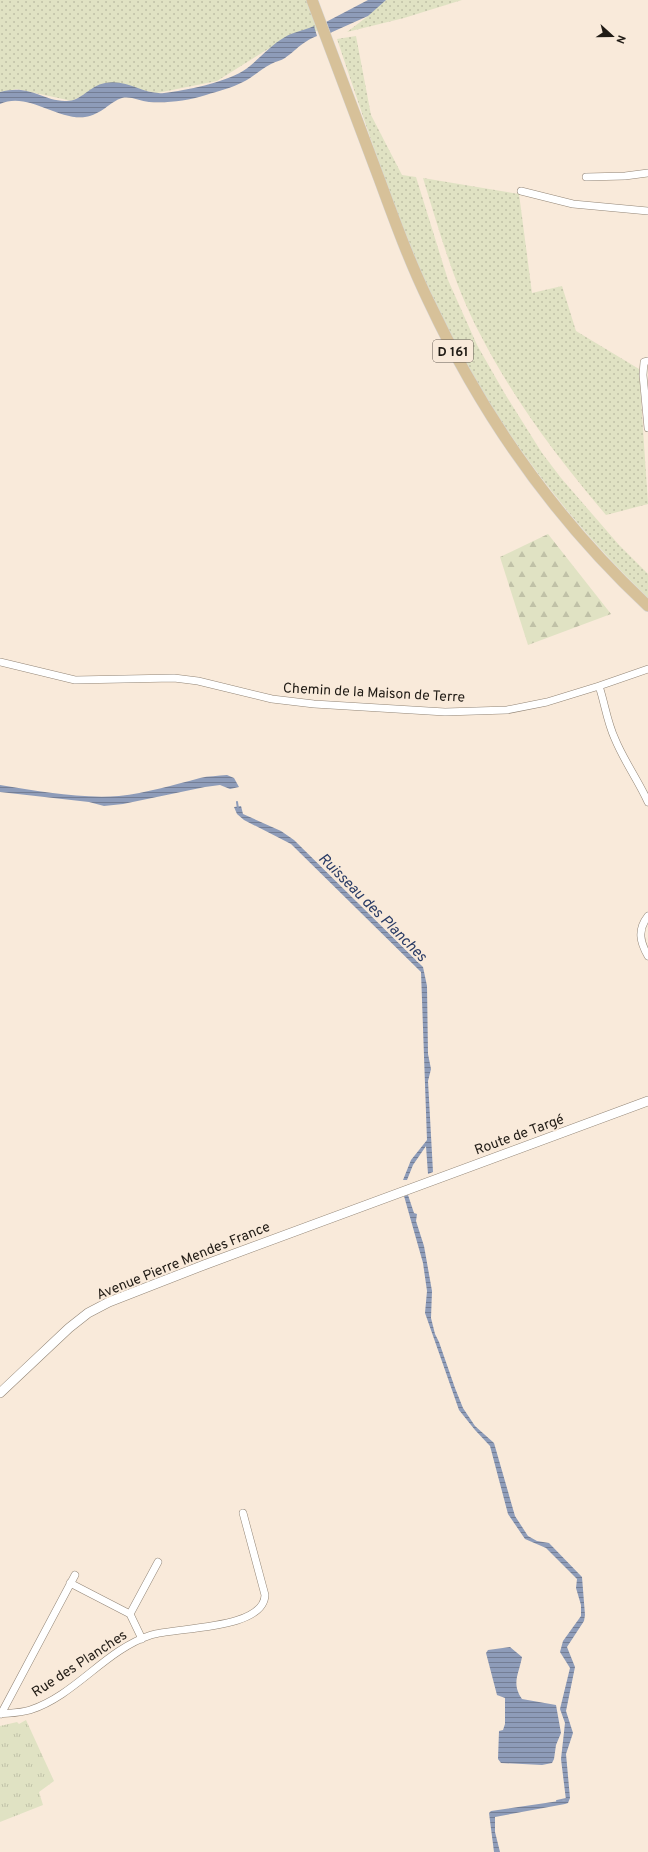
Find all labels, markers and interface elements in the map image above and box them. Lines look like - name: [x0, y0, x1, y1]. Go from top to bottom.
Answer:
- north arrow: [592, 16, 632, 56]
- text: N: [612, 33, 628, 45]
- road number: D 161: [433, 340, 473, 362]
- street label: Chemin de la Maison de Terre: [282, 680, 465, 707]
- water label: Ruisseau des Planches: [314, 850, 430, 967]
- street label: Route de Targé: [472, 1111, 567, 1159]
- street label: Avenue Pierre Mendes France: [94, 1219, 273, 1304]
- street label: Rue des Planches: [29, 1627, 131, 1701]

